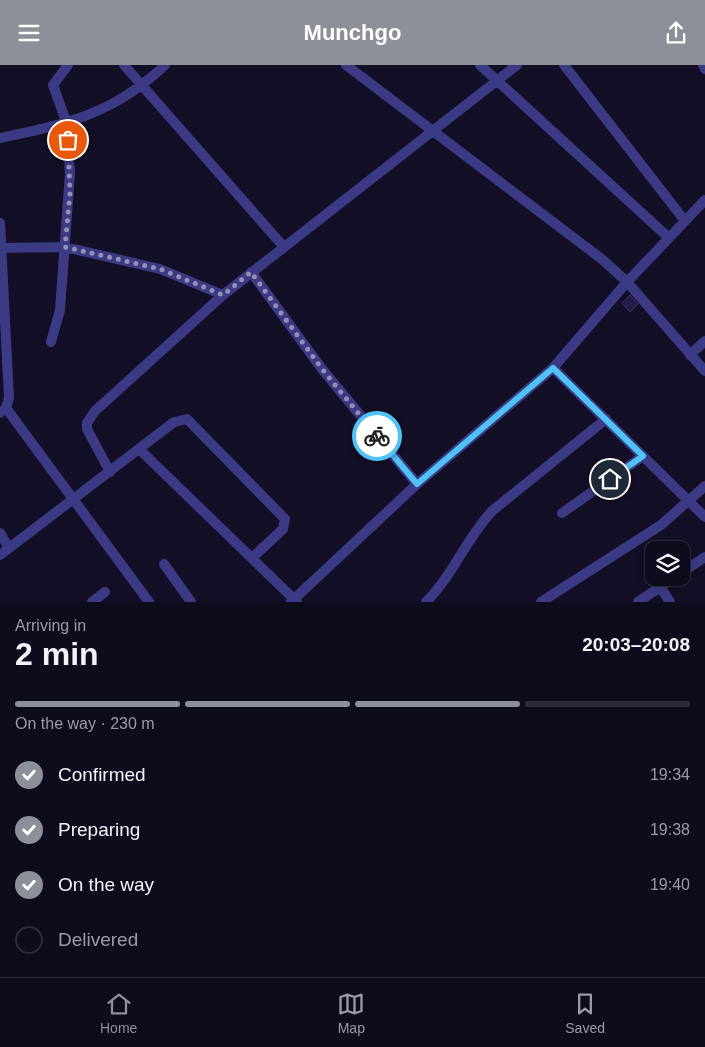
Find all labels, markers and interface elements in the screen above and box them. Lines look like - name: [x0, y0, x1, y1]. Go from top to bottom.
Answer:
- icon: menu: [15, 19, 43, 47]
- icon: share: [662, 19, 690, 47]
- text: Munchgo: [304, 20, 401, 45]
- pin: [47, 119, 89, 161]
- icon: bag: [54, 126, 82, 154]
- courier: [352, 411, 402, 461]
- icon: bike: [363, 422, 391, 450]
- pin: [589, 458, 631, 500]
- icon: home: [596, 465, 624, 493]
- map controls: [645, 541, 690, 586]
- button: layers: [645, 541, 690, 586]
- text: Arriving in: [15, 617, 86, 634]
- text: 20:03–20:08: [582, 634, 690, 655]
- text: 2 min: [15, 636, 99, 672]
- text: On the way · 230 m: [15, 715, 155, 732]
- icon: check: [15, 761, 43, 789]
- text: Confirmed: [58, 764, 146, 785]
- text: 19:34: [650, 766, 690, 783]
- icon: check: [15, 816, 43, 844]
- text: Preparing: [58, 819, 140, 840]
- text: 19:38: [650, 821, 690, 838]
- icon: check: [15, 871, 43, 899]
- text: On the way: [58, 874, 154, 895]
- text: 19:40: [650, 876, 690, 893]
- text: Delivered: [58, 929, 138, 950]
- tab: Home: [100, 990, 137, 1036]
- tab: Map: [337, 990, 365, 1036]
- tab: Saved: [565, 990, 605, 1036]

